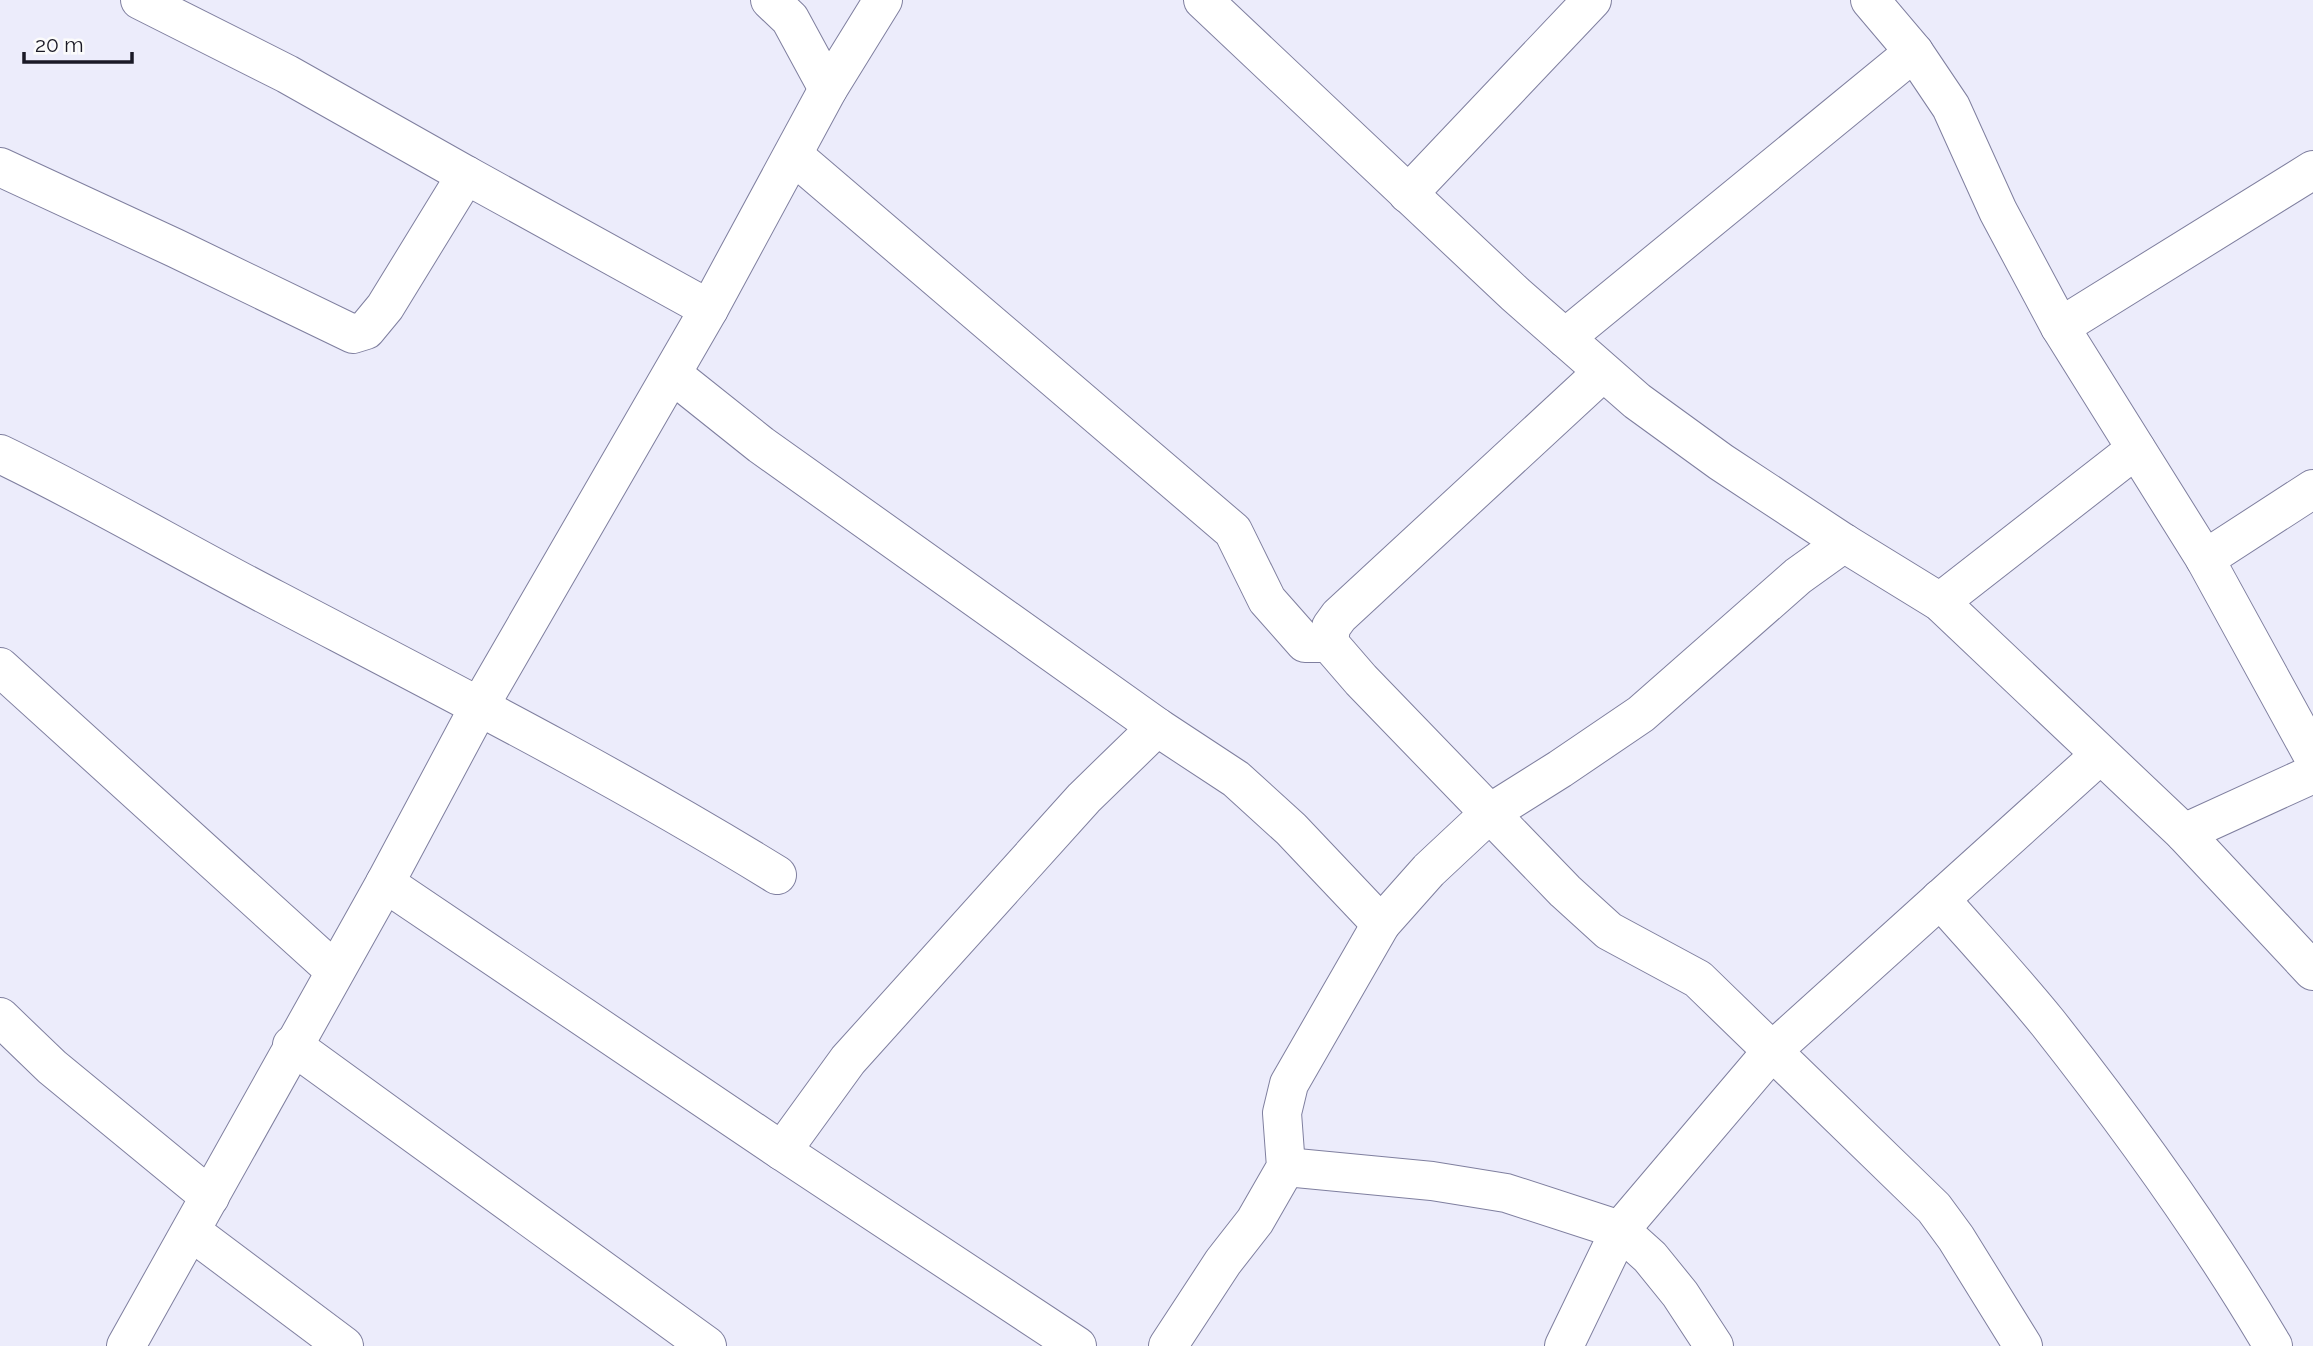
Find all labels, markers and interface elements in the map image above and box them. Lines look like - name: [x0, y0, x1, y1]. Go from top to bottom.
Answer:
- scale bar: [24, 21, 133, 65]
- text: 20 m: [35, 32, 83, 57]

